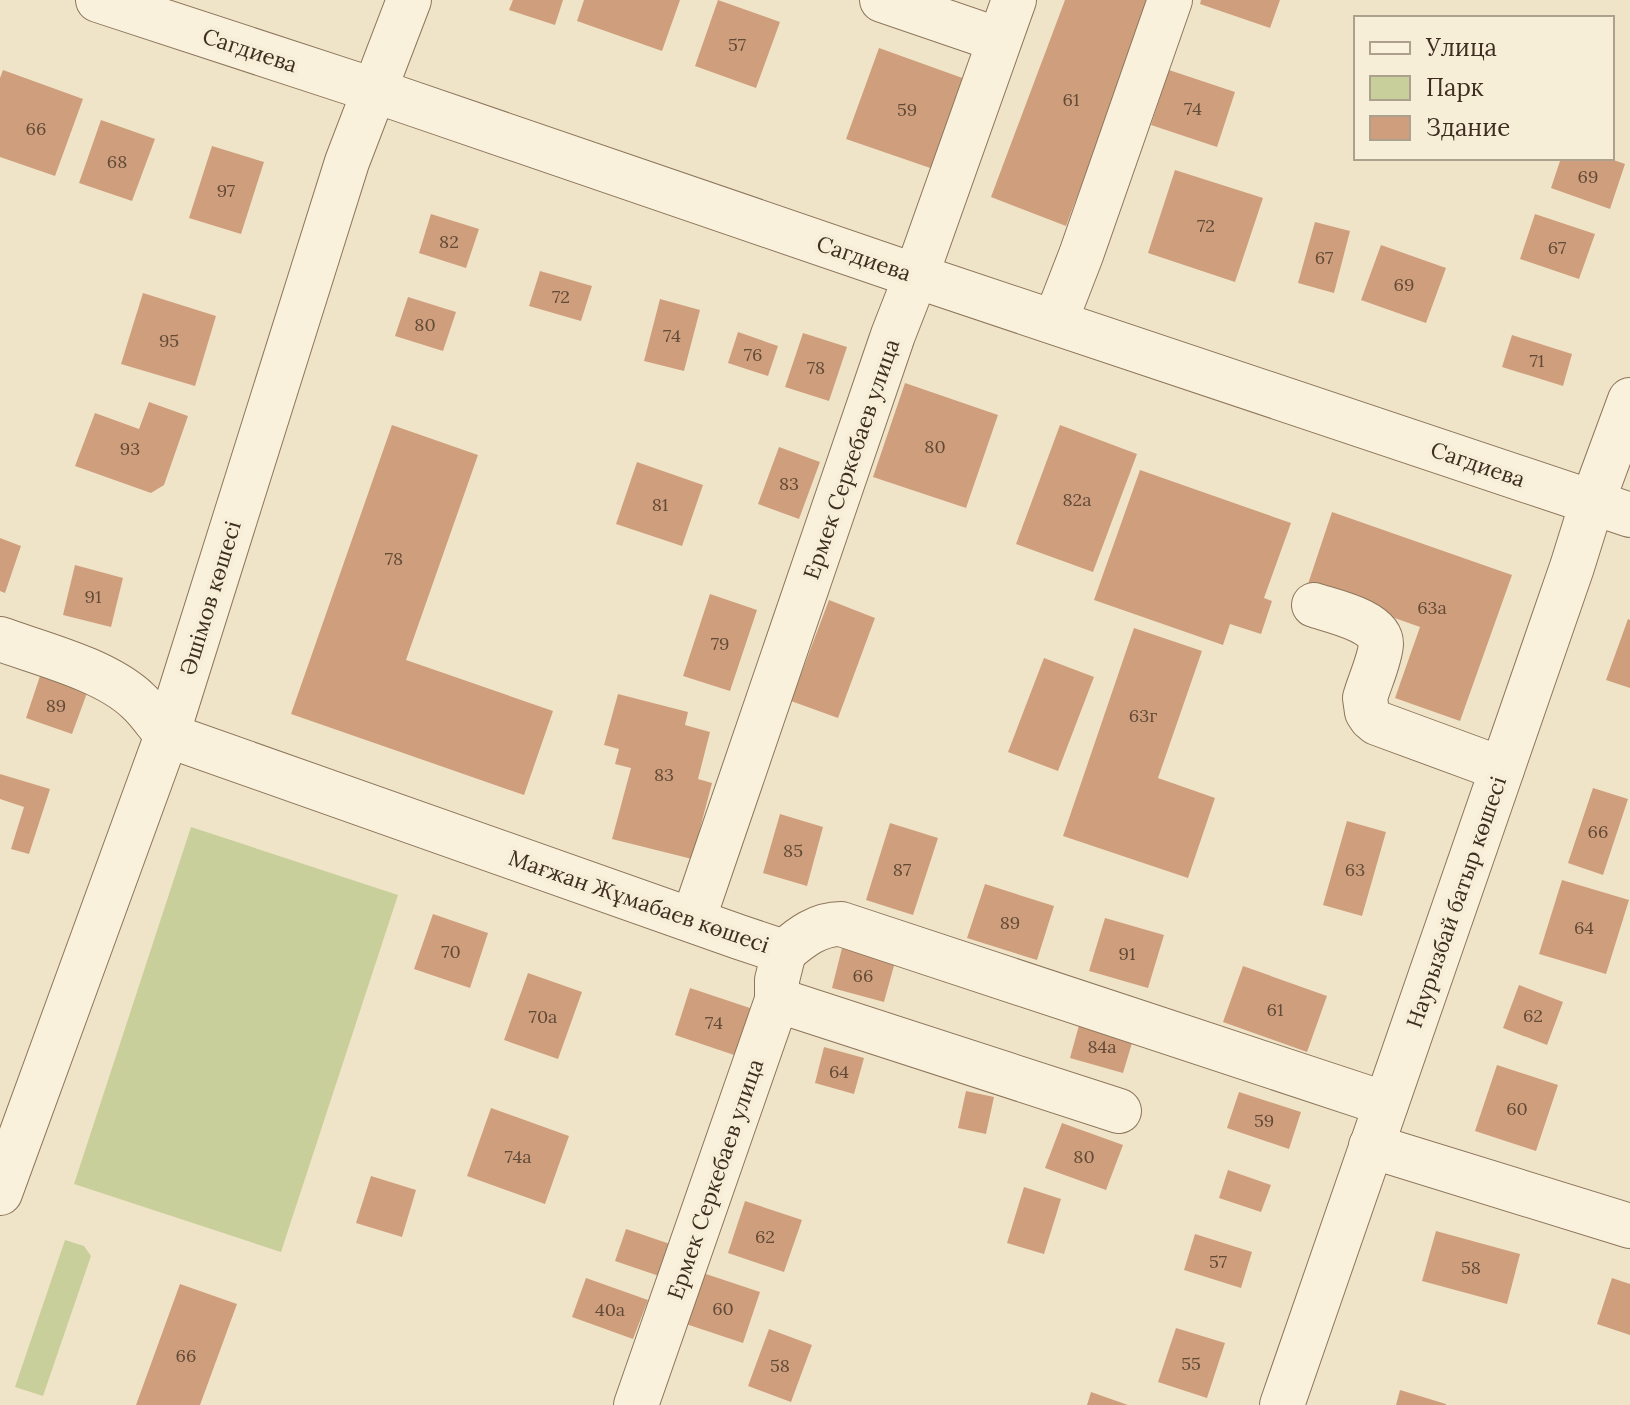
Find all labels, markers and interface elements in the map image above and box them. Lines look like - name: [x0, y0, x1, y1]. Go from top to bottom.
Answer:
- legend: [1354, 16, 1614, 160]
- street label: Сагдиева: [199, 22, 301, 78]
- text: Улица: [1425, 32, 1497, 63]
- house number: 57: [728, 33, 746, 56]
- text: Парк: [1426, 72, 1484, 103]
- house number: 61: [1063, 88, 1079, 111]
- house number: 74: [1184, 97, 1202, 120]
- house number: 59: [897, 98, 917, 121]
- text: Здание: [1426, 112, 1510, 143]
- house number: 66: [26, 117, 46, 140]
- house number: 68: [107, 150, 127, 173]
- house number: 69: [1578, 165, 1598, 188]
- house number: 97: [217, 179, 235, 202]
- house number: 72: [1197, 214, 1215, 237]
- street label: Сагдиева: [813, 229, 915, 287]
- house number: 82: [439, 230, 459, 253]
- house number: 67: [1548, 236, 1566, 259]
- house number: 67: [1315, 246, 1333, 269]
- house number: 69: [1394, 273, 1414, 296]
- house number: 72: [552, 285, 570, 308]
- house number: 80: [414, 313, 436, 336]
- house number: 74: [663, 324, 681, 347]
- house number: 95: [159, 329, 179, 352]
- street label: Ермек Серкебаев улица: [797, 335, 905, 583]
- house number: 76: [744, 343, 762, 366]
- house number: 71: [1530, 349, 1544, 372]
- house number: 78: [807, 356, 825, 379]
- house number: 80: [924, 435, 946, 458]
- street label: Сагдиева: [1427, 435, 1529, 493]
- house number: 93: [120, 437, 140, 460]
- house number: 83: [779, 472, 799, 495]
- house number: 82а: [1062, 488, 1092, 511]
- house number: 81: [652, 493, 668, 516]
- street label: Әшімов көшесі: [173, 517, 247, 679]
- house number: 78: [385, 547, 403, 570]
- house number: 91: [85, 585, 101, 608]
- house number: 63а: [1417, 596, 1447, 619]
- house number: 79: [711, 632, 729, 655]
- house number: 89: [46, 694, 66, 717]
- house number: 63г: [1129, 704, 1157, 727]
- house number: 83: [654, 763, 674, 786]
- street label: Наурызбай батыр көшесі: [1400, 773, 1512, 1031]
- house number: 66: [1588, 820, 1608, 843]
- house number: 85: [783, 839, 803, 862]
- street label: Мағжан Жұмабаев көшесі: [505, 843, 773, 959]
- house number: 87: [893, 858, 911, 881]
- house number: 63: [1345, 858, 1365, 881]
- house number: 89: [1000, 911, 1020, 934]
- house number: 64: [1574, 916, 1594, 939]
- house number: 70: [441, 940, 461, 963]
- house number: 91: [1119, 942, 1135, 965]
- house number: 66: [853, 964, 873, 987]
- house number: 61: [1267, 998, 1283, 1021]
- house number: 62: [1523, 1004, 1543, 1027]
- house number: 70а: [529, 1005, 557, 1028]
- house number: 74: [705, 1011, 723, 1034]
- house number: 84а: [1087, 1035, 1117, 1058]
- street label: Ермек Серкебаев улица: [661, 1055, 769, 1303]
- house number: 64: [829, 1060, 849, 1083]
- house number: 60: [1506, 1097, 1528, 1120]
- house number: 59: [1254, 1109, 1274, 1132]
- house number: 74а: [504, 1145, 532, 1168]
- house number: 80: [1073, 1145, 1095, 1168]
- house number: 62: [755, 1225, 775, 1248]
- house number: 57: [1209, 1250, 1227, 1273]
- house number: 58: [1461, 1256, 1481, 1279]
- house number: 60: [712, 1297, 734, 1320]
- house number: 40а: [595, 1298, 625, 1321]
- house number: 66: [176, 1344, 196, 1367]
- house number: 55: [1181, 1352, 1201, 1375]
- house number: 58: [770, 1354, 790, 1377]

